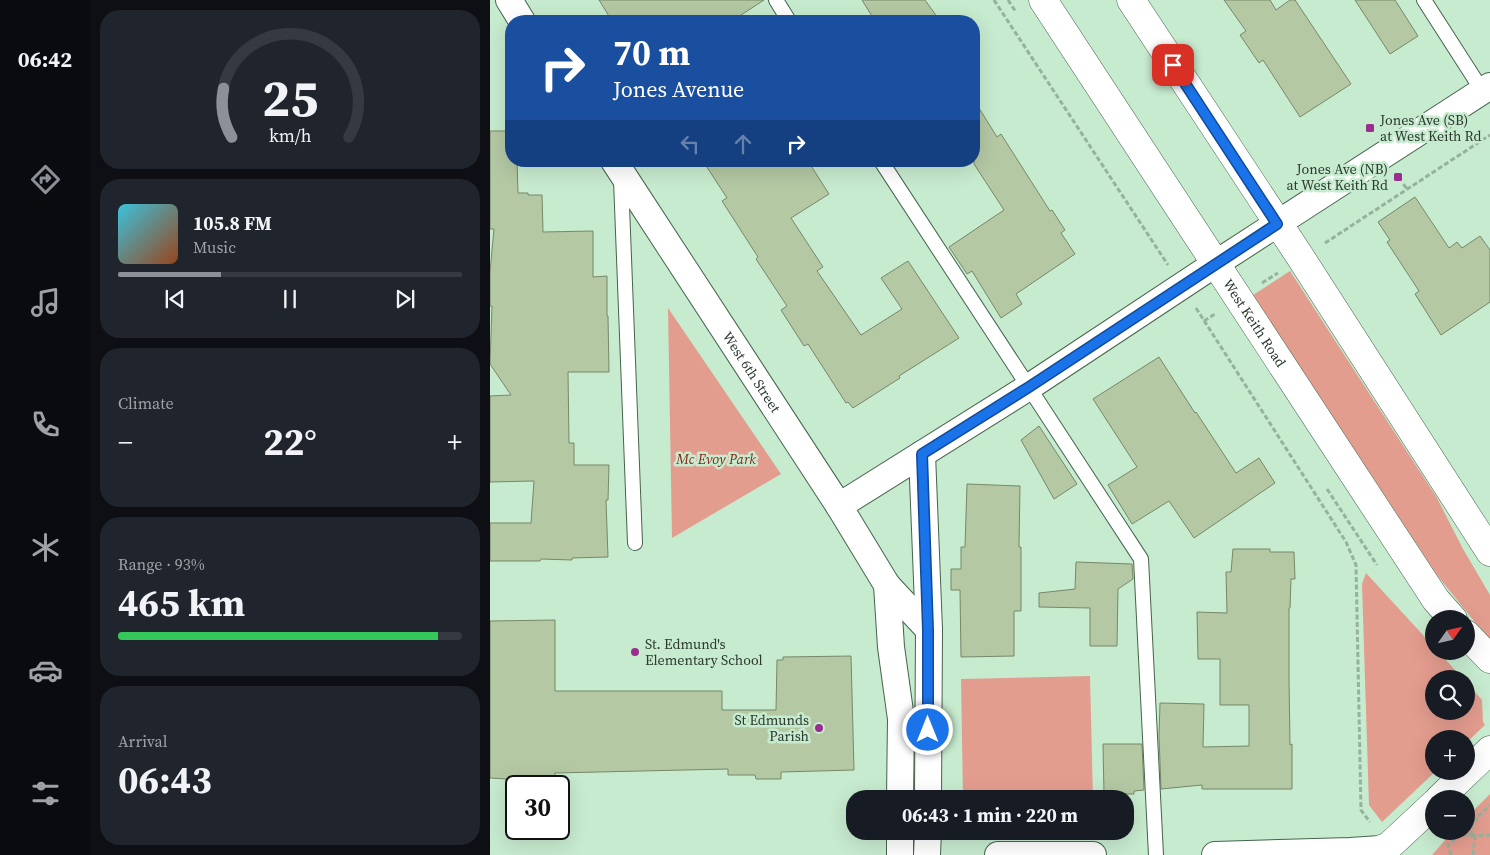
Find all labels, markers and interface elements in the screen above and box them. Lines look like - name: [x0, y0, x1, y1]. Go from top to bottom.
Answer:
- text: 70 m: [613, 29, 690, 77]
- icon: right: [530, 35, 595, 100]
- text: 06:42: [18, 44, 72, 74]
- pin: [1152, 44, 1194, 86]
- icon: arrive: [1159, 51, 1187, 79]
- text: 25: [262, 62, 318, 133]
- text: Jones Avenue: [613, 74, 744, 104]
- place label: Jones Ave (SB) at West Keith Rd: [1379, 110, 1482, 146]
- marker: Jones Ave (SB) at West Keith Rd: [1364, 122, 1376, 134]
- text: km/h: [269, 123, 312, 148]
- icon: left: [676, 130, 704, 158]
- icon: ahead: [729, 130, 757, 158]
- icon: right: [782, 130, 810, 158]
- place label: Jones Ave (NB) at West Keith Rd: [1286, 159, 1388, 195]
- icon: directions: [28, 162, 63, 197]
- marker: Jones Ave (NB) at West Keith Rd: [1392, 171, 1404, 183]
- text: 105.8 FM: [193, 210, 272, 236]
- text: Music: [193, 236, 236, 258]
- street label: West Keith Road: [1218, 275, 1291, 371]
- icon: music: [28, 285, 63, 320]
- icon: previous: [161, 285, 189, 313]
- icon: pause: [276, 285, 304, 313]
- icon: next: [391, 285, 419, 313]
- street label: West 6th Street: [718, 328, 786, 417]
- text: Climate: [118, 392, 174, 414]
- icon: phone: [28, 407, 63, 442]
- text: 22°: [263, 416, 317, 468]
- text: −: [118, 423, 133, 461]
- text: +: [447, 423, 462, 461]
- park label: Mc Evoy Park: [675, 449, 756, 469]
- icon: climate: [28, 530, 63, 565]
- text: Range · 93%: [118, 553, 205, 575]
- text: 465 km: [118, 577, 245, 629]
- north arrow: [1425, 610, 1475, 660]
- map controls: [1425, 610, 1475, 840]
- place label: St. Edmund's Elementary School: [645, 634, 763, 670]
- marker: St. Edmund's Elementary School: [629, 646, 641, 658]
- icon: car: [28, 653, 63, 688]
- button: search: [1425, 670, 1475, 720]
- position arrow: [901, 703, 953, 755]
- place label: St Edmunds Parish: [735, 710, 809, 746]
- marker: St Edmunds Parish: [813, 722, 825, 734]
- text: Arrival: [118, 730, 167, 752]
- button: +: [1425, 730, 1475, 780]
- text: 06:43: [118, 754, 212, 806]
- speed limit sign: 30: [505, 775, 570, 840]
- icon: filters: [28, 776, 63, 811]
- button: −: [1425, 790, 1475, 840]
- text: 06:43 · 1 min · 220 m: [902, 802, 1078, 828]

